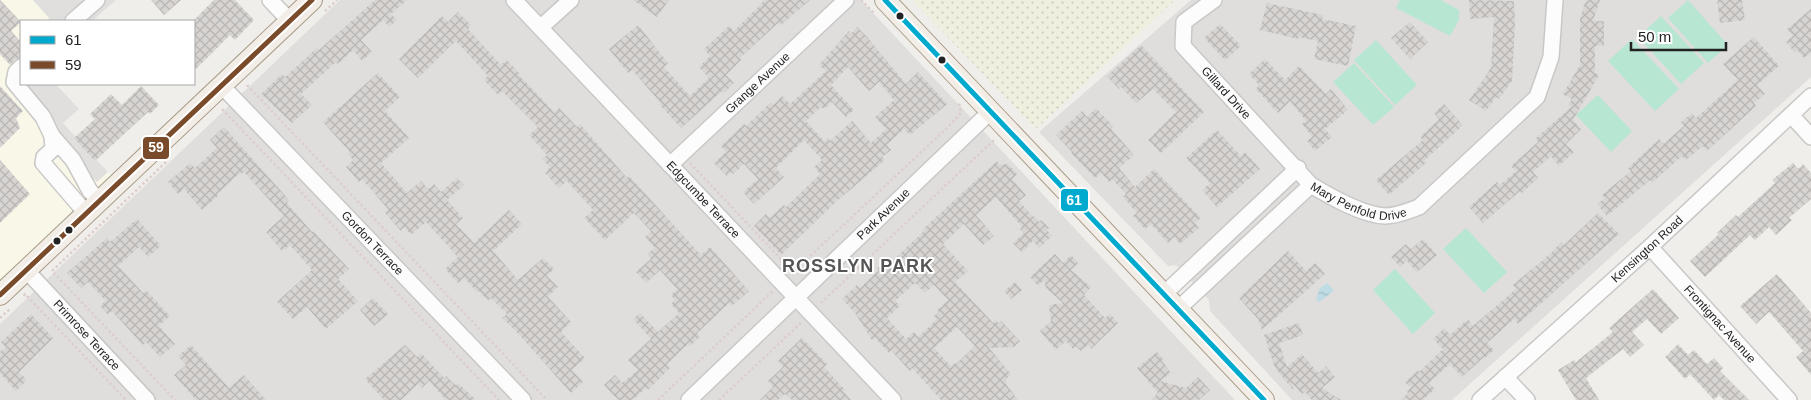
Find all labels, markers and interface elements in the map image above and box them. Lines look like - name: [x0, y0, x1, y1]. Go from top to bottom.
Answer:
- unlabelled marker: [895, 11, 905, 21]
- legend: [20, 20, 195, 85]
- scale bar: [1631, 20, 1726, 52]
- text: 50 m: [1638, 28, 1671, 45]
- text: 61: [65, 31, 82, 48]
- street label: Grange Avenue: [722, 49, 793, 117]
- unlabelled marker: [937, 55, 947, 65]
- text: 59: [65, 56, 82, 73]
- street label: Gillard Drive: [1199, 64, 1254, 122]
- line badge: 59: [142, 136, 170, 160]
- text: 59: [148, 139, 164, 155]
- street label: Edgcumbe Terrace: [663, 158, 743, 241]
- street label: Mary Penfold Drive: [1308, 179, 1409, 223]
- street label: Park Avenue: [854, 185, 913, 243]
- line badge: 61: [1060, 188, 1089, 212]
- text: 61: [1066, 192, 1082, 208]
- street label: Gordon Terrace: [339, 208, 407, 278]
- street label: Kensington Road: [1608, 213, 1686, 286]
- unlabelled marker: [64, 225, 74, 235]
- unlabelled marker: [52, 236, 62, 246]
- district label: ROSSLYN PARK: [782, 256, 934, 276]
- street label: Frontignac Avenue: [1681, 282, 1759, 366]
- street label: Primrose Terrace: [50, 297, 123, 374]

